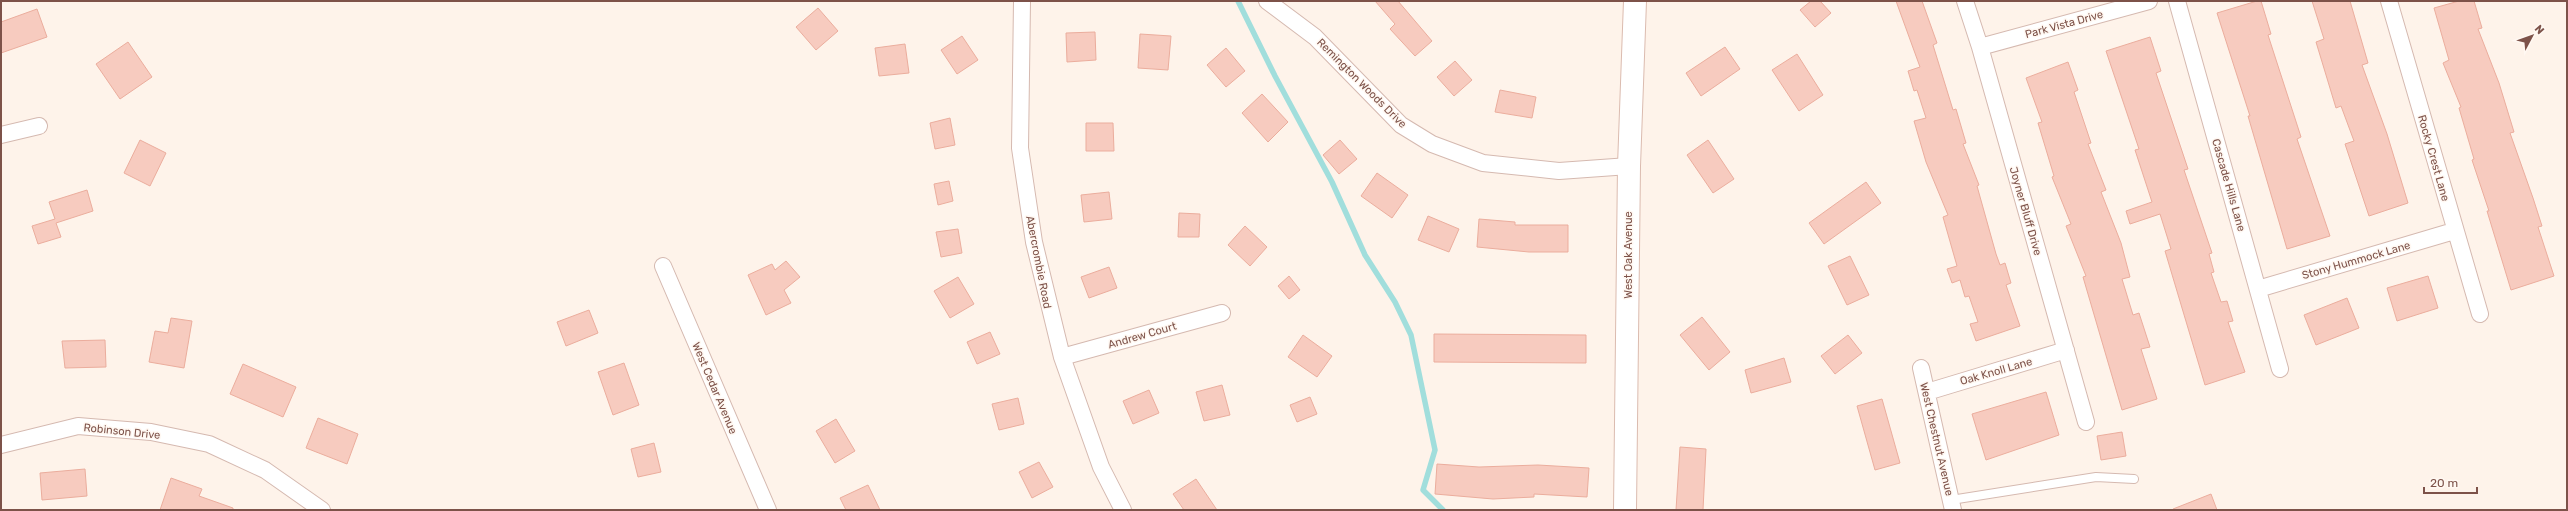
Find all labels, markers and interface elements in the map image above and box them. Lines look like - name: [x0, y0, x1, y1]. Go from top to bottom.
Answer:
- street label: Park Vista Drive: [2024, 8, 2105, 41]
- north arrow: [2512, 16, 2552, 56]
- text: N: [2532, 23, 2547, 37]
- street label: Remington Woods Drive: [1314, 36, 1409, 131]
- street label: Rocky Crest Lane: [2415, 114, 2452, 203]
- street label: Cascade Hills Lane: [2209, 137, 2248, 233]
- street label: Joyner Bluff Drive: [2007, 165, 2044, 257]
- street label: West Oak Avenue: [1622, 211, 1635, 299]
- street label: Abercrombie Road: [1023, 214, 1054, 310]
- street label: Stony Hummock Lane: [2300, 239, 2412, 282]
- street label: Andrew Court: [1106, 319, 1179, 351]
- street label: West Cedar Avenue: [689, 340, 740, 436]
- street label: Oak Knoll Lane: [1959, 355, 2034, 388]
- street label: West Chestnut Avenue: [1917, 381, 1956, 497]
- street label: Robinson Drive: [83, 421, 161, 442]
- scale bar: [2424, 469, 2477, 495]
- text: 20 m: [2430, 476, 2458, 490]

